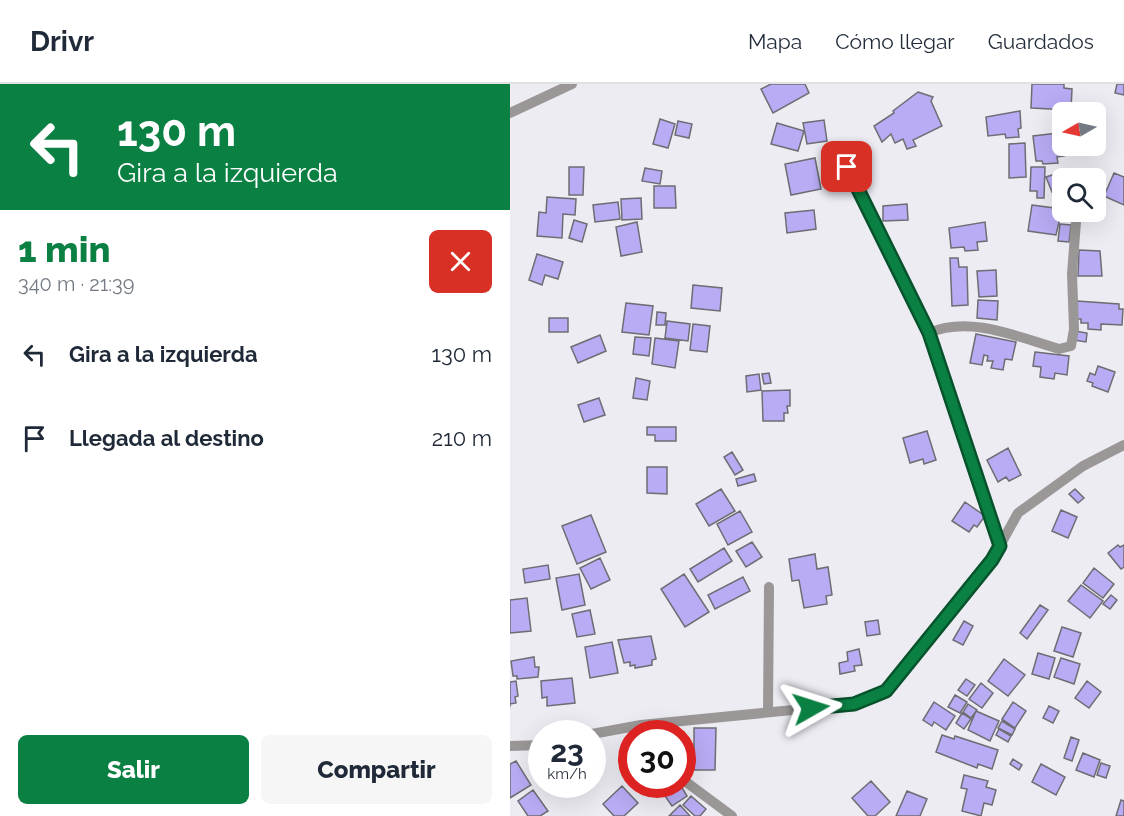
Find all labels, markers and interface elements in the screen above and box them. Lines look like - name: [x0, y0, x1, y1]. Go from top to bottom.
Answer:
- text: Drivr: [30, 25, 94, 58]
- text: Mapa: [748, 29, 802, 54]
- text: Cómo llegar: [835, 29, 955, 54]
- text: Guardados: [988, 29, 1094, 54]
- north arrow: [1052, 102, 1106, 156]
- map controls: [1052, 102, 1106, 222]
- text: 130 m: [117, 107, 236, 156]
- icon: left: [18, 108, 96, 186]
- pin: [821, 141, 872, 192]
- icon: arrive: [830, 150, 863, 183]
- text: Gira a la izquierda: [117, 157, 338, 188]
- button: search: [1052, 168, 1106, 222]
- text: 1 min: [18, 228, 110, 270]
- button: close: [429, 230, 492, 293]
- text: 340 m · 21:39: [18, 272, 134, 296]
- icon: left: [18, 338, 51, 371]
- text: Gira a la izquierda: [69, 341, 258, 367]
- text: 130 m: [432, 341, 492, 367]
- icon: arrive: [18, 422, 51, 455]
- text: Llegada al destino: [69, 425, 264, 451]
- text: 210 m: [432, 425, 492, 451]
- position arrow: [779, 676, 843, 740]
- speed limit sign: 30: [618, 720, 696, 798]
- text: 23: [550, 734, 584, 769]
- button: Salir: [18, 735, 249, 804]
- button: Compartir: [261, 735, 492, 804]
- text: km/h: [547, 765, 587, 783]

